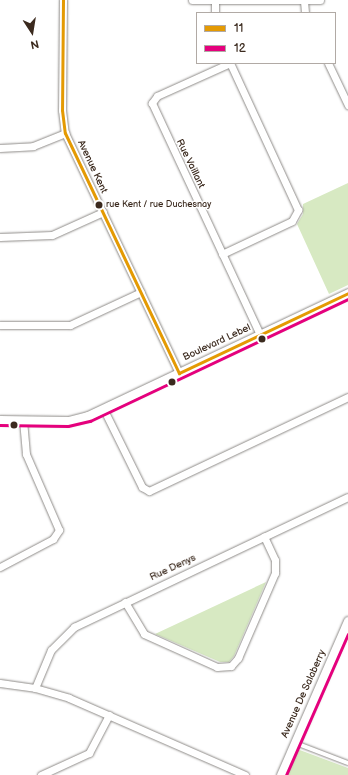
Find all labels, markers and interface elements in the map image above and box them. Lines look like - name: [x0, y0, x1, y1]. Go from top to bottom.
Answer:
- north arrow: [12, 12, 52, 52]
- legend: [196, 12, 336, 64]
- text: 11: [234, 21, 243, 36]
- text: N: [29, 37, 40, 51]
- text: 12: [234, 41, 246, 56]
- street label: Rue Vaillant: [173, 137, 207, 191]
- street label: Avenue Kent: [74, 139, 110, 195]
- marker: rue Kent / rue Duchesnay: [94, 200, 104, 210]
- place label: rue Kent / rue Duchesnay: [106, 200, 211, 210]
- street label: Boulevard Lebel: [181, 322, 253, 364]
- unlabelled marker: [257, 334, 267, 344]
- unlabelled marker: [167, 377, 177, 387]
- unlabelled marker: [9, 420, 19, 430]
- street label: Rue Denys: [148, 552, 198, 584]
- street label: Avenue De Salaberry: [279, 648, 329, 740]

